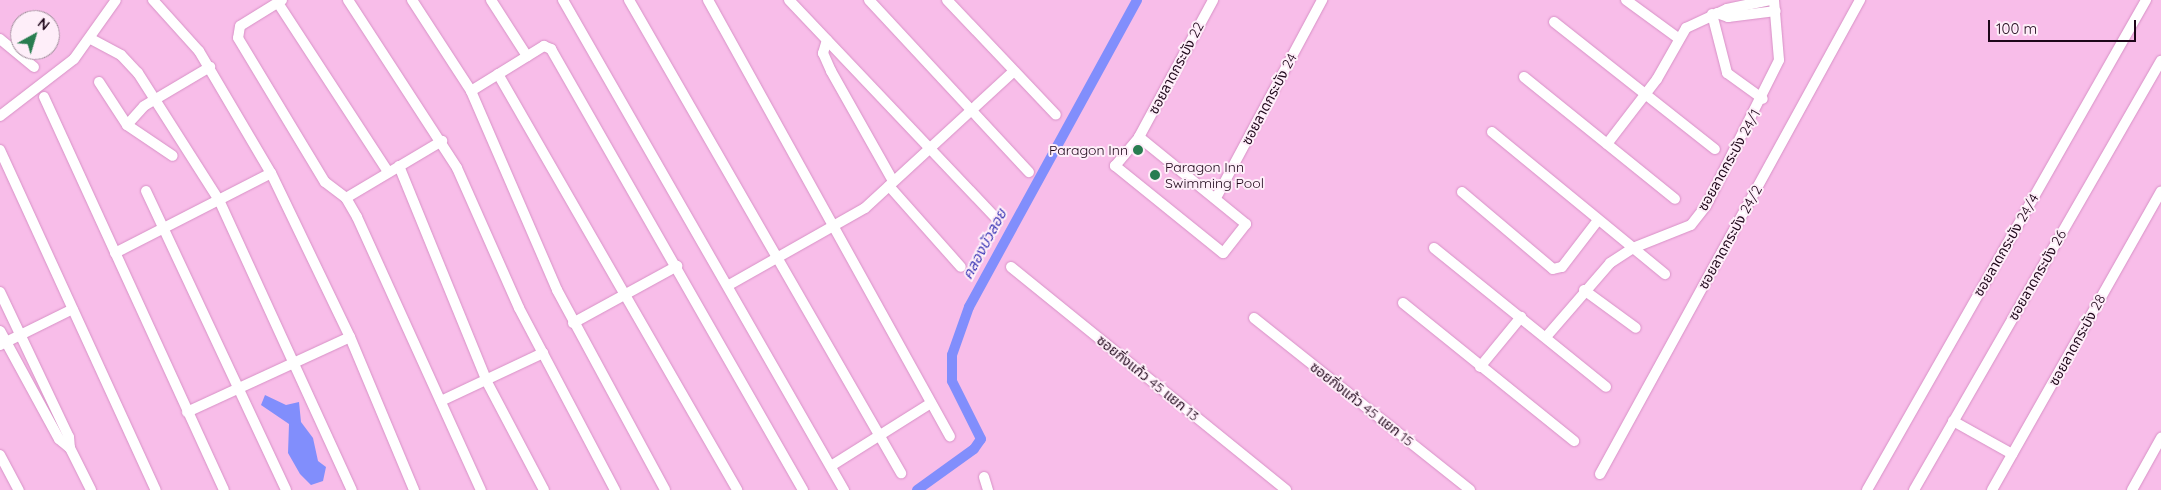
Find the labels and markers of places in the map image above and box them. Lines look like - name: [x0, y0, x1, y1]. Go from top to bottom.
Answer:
- place label: Paragon Inn: [1049, 142, 1128, 158]
- marker: Paragon Inn: [1132, 144, 1144, 156]
- place label: Paragon Inn Swimming Pool: [1165, 159, 1264, 192]
- marker: Paragon Inn Swimming Pool: [1149, 169, 1161, 181]

